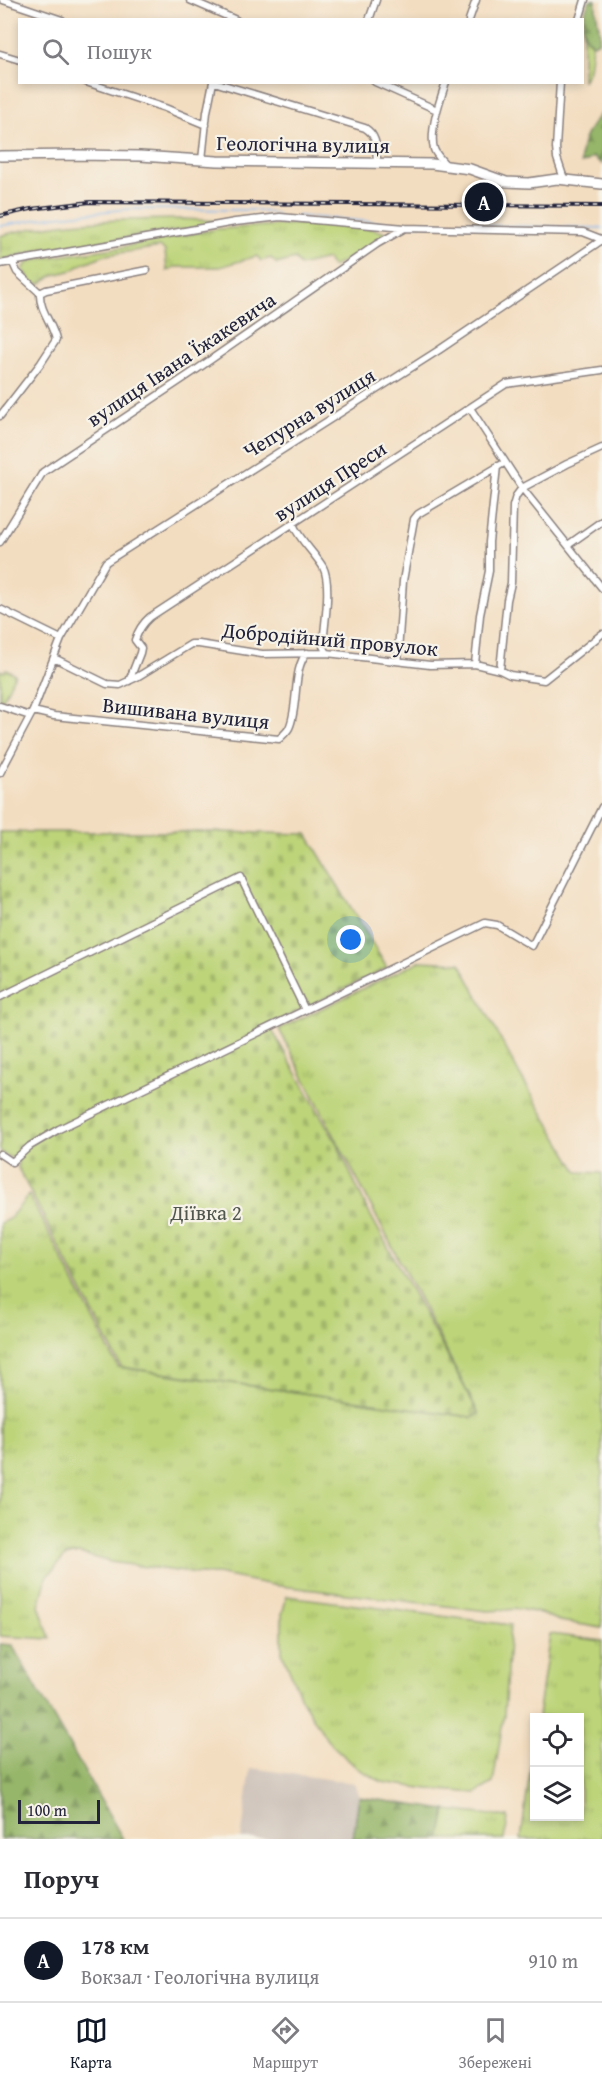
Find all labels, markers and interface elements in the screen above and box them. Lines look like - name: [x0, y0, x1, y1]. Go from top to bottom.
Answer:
- search box: [18, 18, 584, 84]
- icon: search: [39, 35, 72, 68]
- text: Пошук: [87, 35, 152, 67]
- street label: Геологічна вулиця: [216, 127, 390, 161]
- pin: A: [464, 180, 504, 224]
- street label: вулиця Івана Їжакевича: [80, 284, 282, 434]
- street label: Чепурна вулиця: [237, 360, 382, 466]
- street label: вулиця Преси: [268, 433, 392, 529]
- street label: Добродійний провулок: [220, 614, 439, 664]
- street label: Вишивана вулиця: [101, 689, 271, 737]
- your location: [336, 925, 365, 954]
- park label: Діївка 2: [169, 1197, 242, 1228]
- map controls: [530, 1713, 584, 1821]
- button: locate: [530, 1713, 584, 1767]
- button: layers: [530, 1767, 584, 1821]
- scale bar: [18, 1797, 100, 1824]
- text: 100 m: [27, 1798, 67, 1822]
- text: Поруч: [24, 1859, 99, 1898]
- text: 178 км: [81, 1930, 149, 1962]
- text: A: [37, 1946, 50, 1975]
- text: 910 m: [528, 1946, 578, 1975]
- text: Вокзал · Геологічна вулиця: [81, 1962, 320, 1991]
- tab: Карта: [70, 2014, 112, 2074]
- tab: Маршрут: [252, 2014, 318, 2074]
- tab: Збережені: [459, 2014, 532, 2074]

